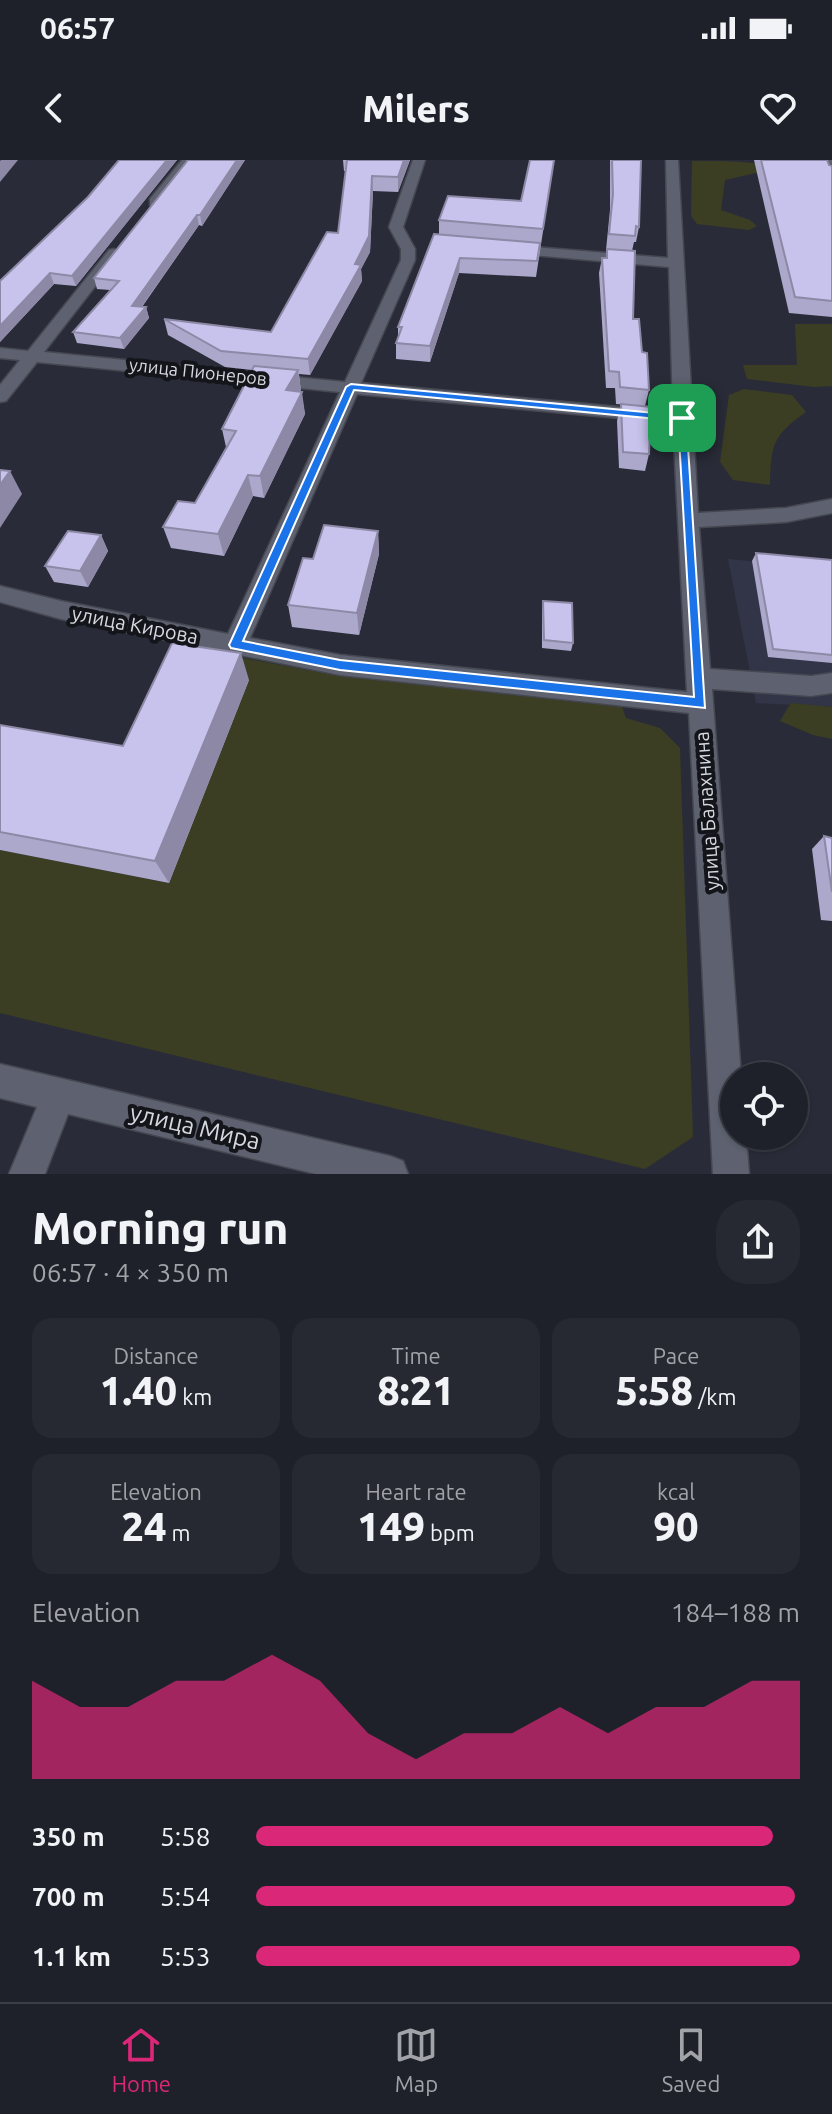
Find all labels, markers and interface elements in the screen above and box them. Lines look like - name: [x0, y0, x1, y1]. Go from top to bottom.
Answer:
- text: 06:57: [40, 11, 115, 45]
- icon: back: [32, 86, 76, 130]
- icon: heart: [756, 86, 800, 130]
- text: Milers: [362, 88, 470, 129]
- street label: улица Пионеров: [128, 354, 268, 388]
- pin: [648, 384, 716, 452]
- icon: arrive: [660, 396, 704, 440]
- street label: улица Кирова: [70, 601, 200, 648]
- street label: улица Балахнина: [689, 731, 724, 891]
- map controls: [720, 1062, 808, 1150]
- button: locate: [720, 1062, 808, 1150]
- street label: улица Мира: [127, 1098, 263, 1155]
- button: share: [716, 1200, 800, 1284]
- text: Morning run: [32, 1203, 288, 1252]
- text: 06:57 · 4 × 350 m: [32, 1258, 229, 1287]
- text: Distance: [113, 1343, 199, 1368]
- text: Time: [391, 1343, 441, 1368]
- text: Pace: [653, 1343, 699, 1368]
- text: 1.40: [100, 1368, 177, 1413]
- text: 8:21: [377, 1368, 455, 1413]
- text: 5:58: [616, 1368, 693, 1413]
- text: km: [177, 1384, 212, 1409]
- text: /km: [693, 1384, 736, 1409]
- text: Elevation: [110, 1479, 202, 1504]
- text: Heart rate: [365, 1479, 467, 1504]
- text: kcal: [657, 1479, 695, 1504]
- text: 24: [121, 1504, 167, 1549]
- text: 149: [357, 1504, 425, 1549]
- text: 90: [653, 1504, 699, 1549]
- text: m: [167, 1520, 191, 1545]
- text: bpm: [425, 1520, 475, 1545]
- text: Elevation: [32, 1598, 140, 1627]
- text: 184–188 m: [671, 1598, 800, 1627]
- text: 350 m: [32, 1822, 105, 1851]
- text: 5:58: [160, 1822, 210, 1851]
- text: 700 m: [32, 1882, 105, 1911]
- text: 5:54: [160, 1882, 210, 1911]
- text: 1.1 km: [32, 1942, 111, 1971]
- text: 5:53: [160, 1942, 210, 1971]
- tab: Home: [112, 2023, 171, 2096]
- tab: Map: [394, 2023, 438, 2096]
- tab: Saved: [662, 2023, 720, 2096]

